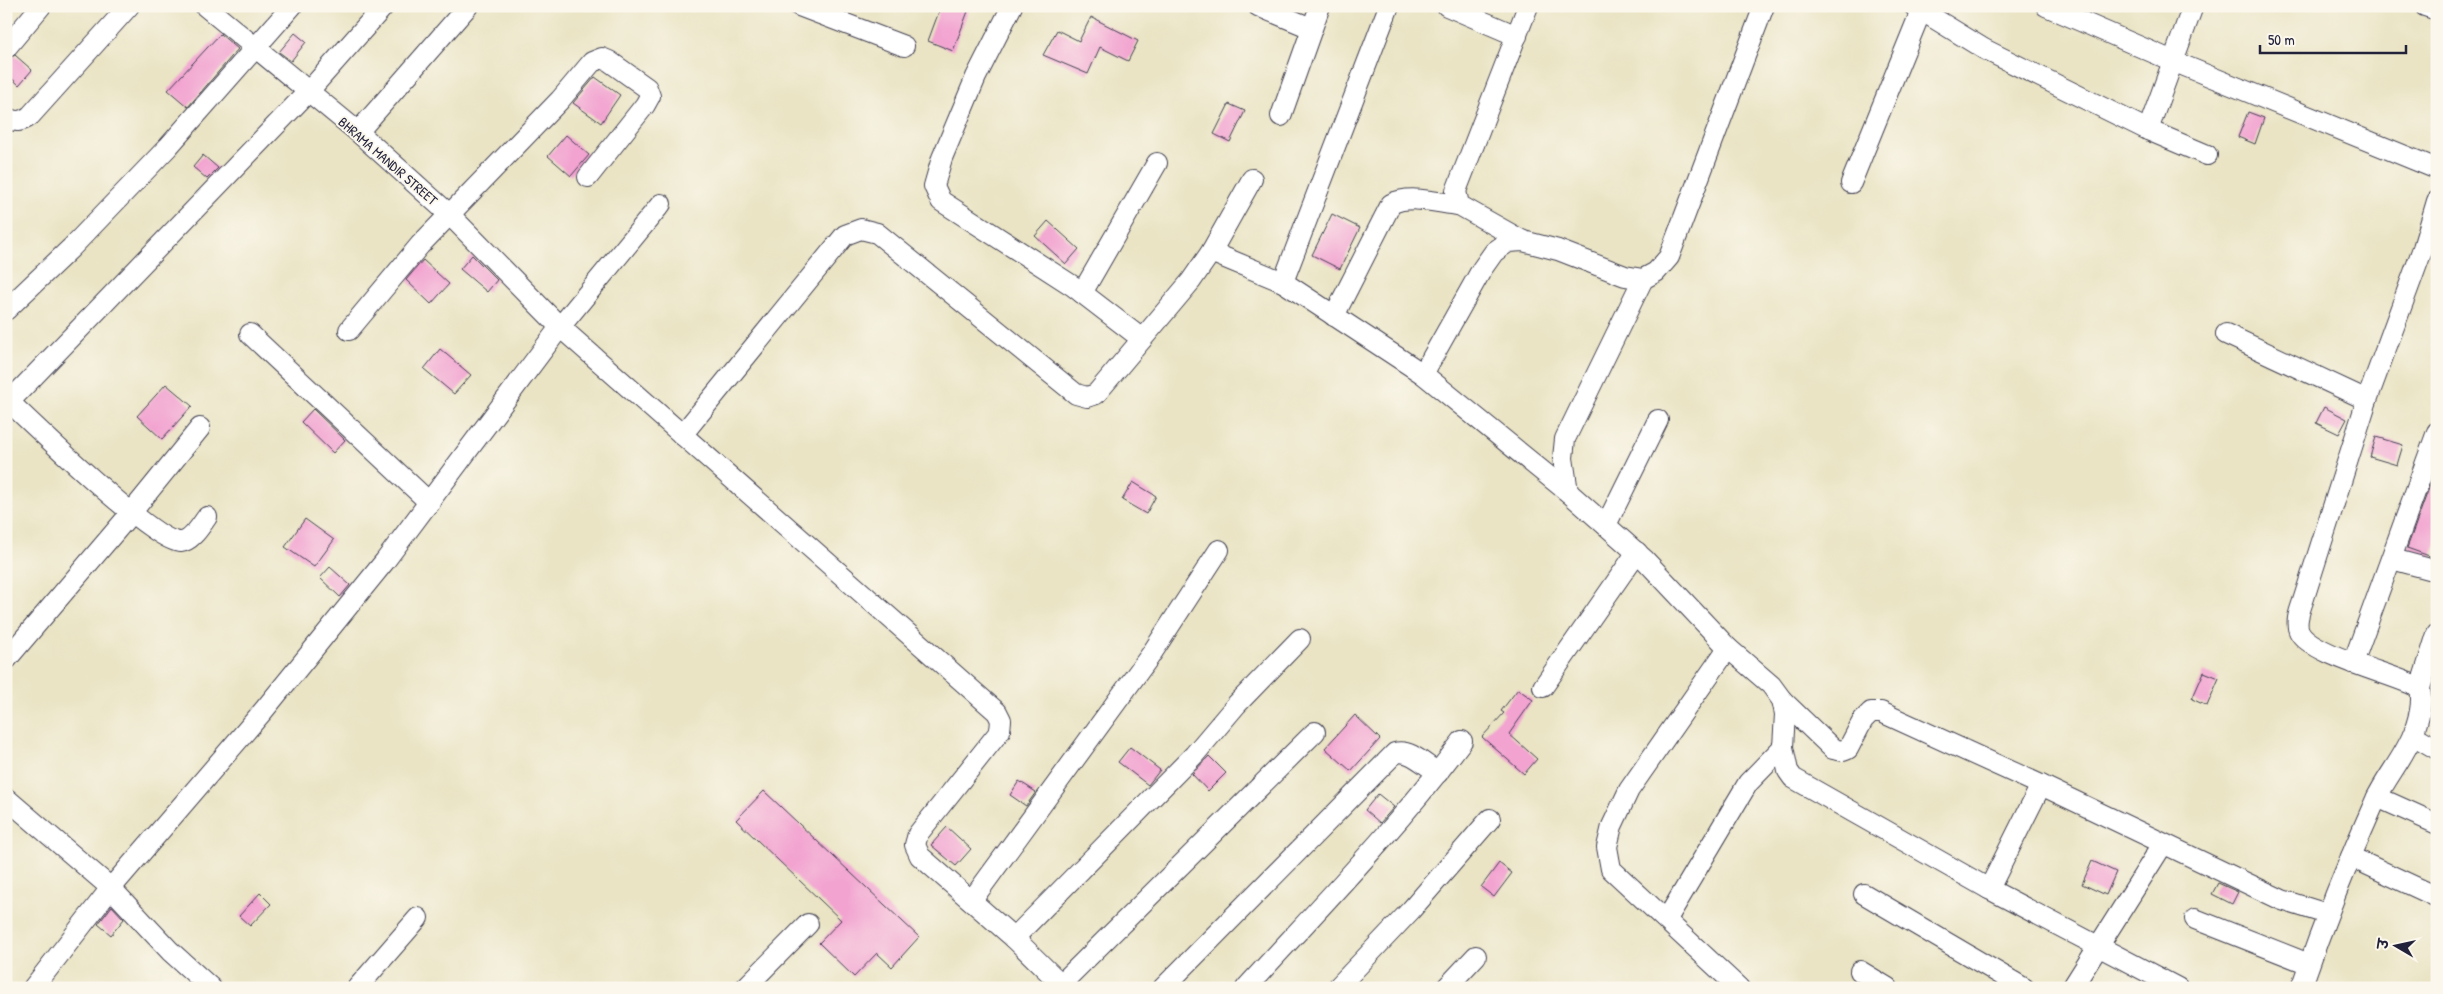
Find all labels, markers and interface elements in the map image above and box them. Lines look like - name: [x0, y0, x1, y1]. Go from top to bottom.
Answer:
- scale bar: [2260, 22, 2407, 54]
- text: 50 m: [2268, 29, 2295, 50]
- street label: BHRAMA MANDIR STREET: [335, 112, 442, 209]
- north arrow: [2370, 922, 2420, 972]
- text: उ: [2372, 936, 2393, 952]

